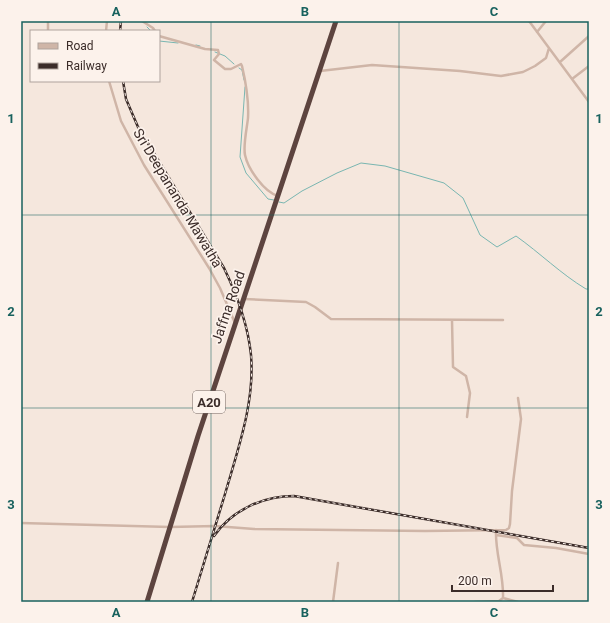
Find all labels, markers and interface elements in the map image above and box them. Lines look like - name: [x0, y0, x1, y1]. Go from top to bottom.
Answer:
- text: A: [112, 4, 121, 19]
- text: B: [301, 4, 309, 19]
- text: C: [490, 4, 499, 19]
- legend: [30, 30, 160, 82]
- text: Road: [66, 39, 94, 53]
- text: Railway: [66, 59, 107, 73]
- text: 1: [7, 111, 15, 126]
- text: 1: [595, 111, 603, 126]
- street label: Sri Deepananda Mawatha: [130, 126, 226, 270]
- street label: Jaffna Road: [208, 268, 248, 346]
- text: 2: [7, 304, 15, 319]
- text: 2: [595, 304, 603, 319]
- road number: A20: [193, 391, 225, 413]
- text: 3: [7, 497, 15, 512]
- text: 3: [595, 497, 603, 512]
- scale bar: [452, 567, 553, 593]
- text: 200 m: [458, 574, 492, 588]
- text: A: [112, 605, 121, 620]
- text: B: [301, 605, 309, 620]
- text: C: [490, 605, 499, 620]

